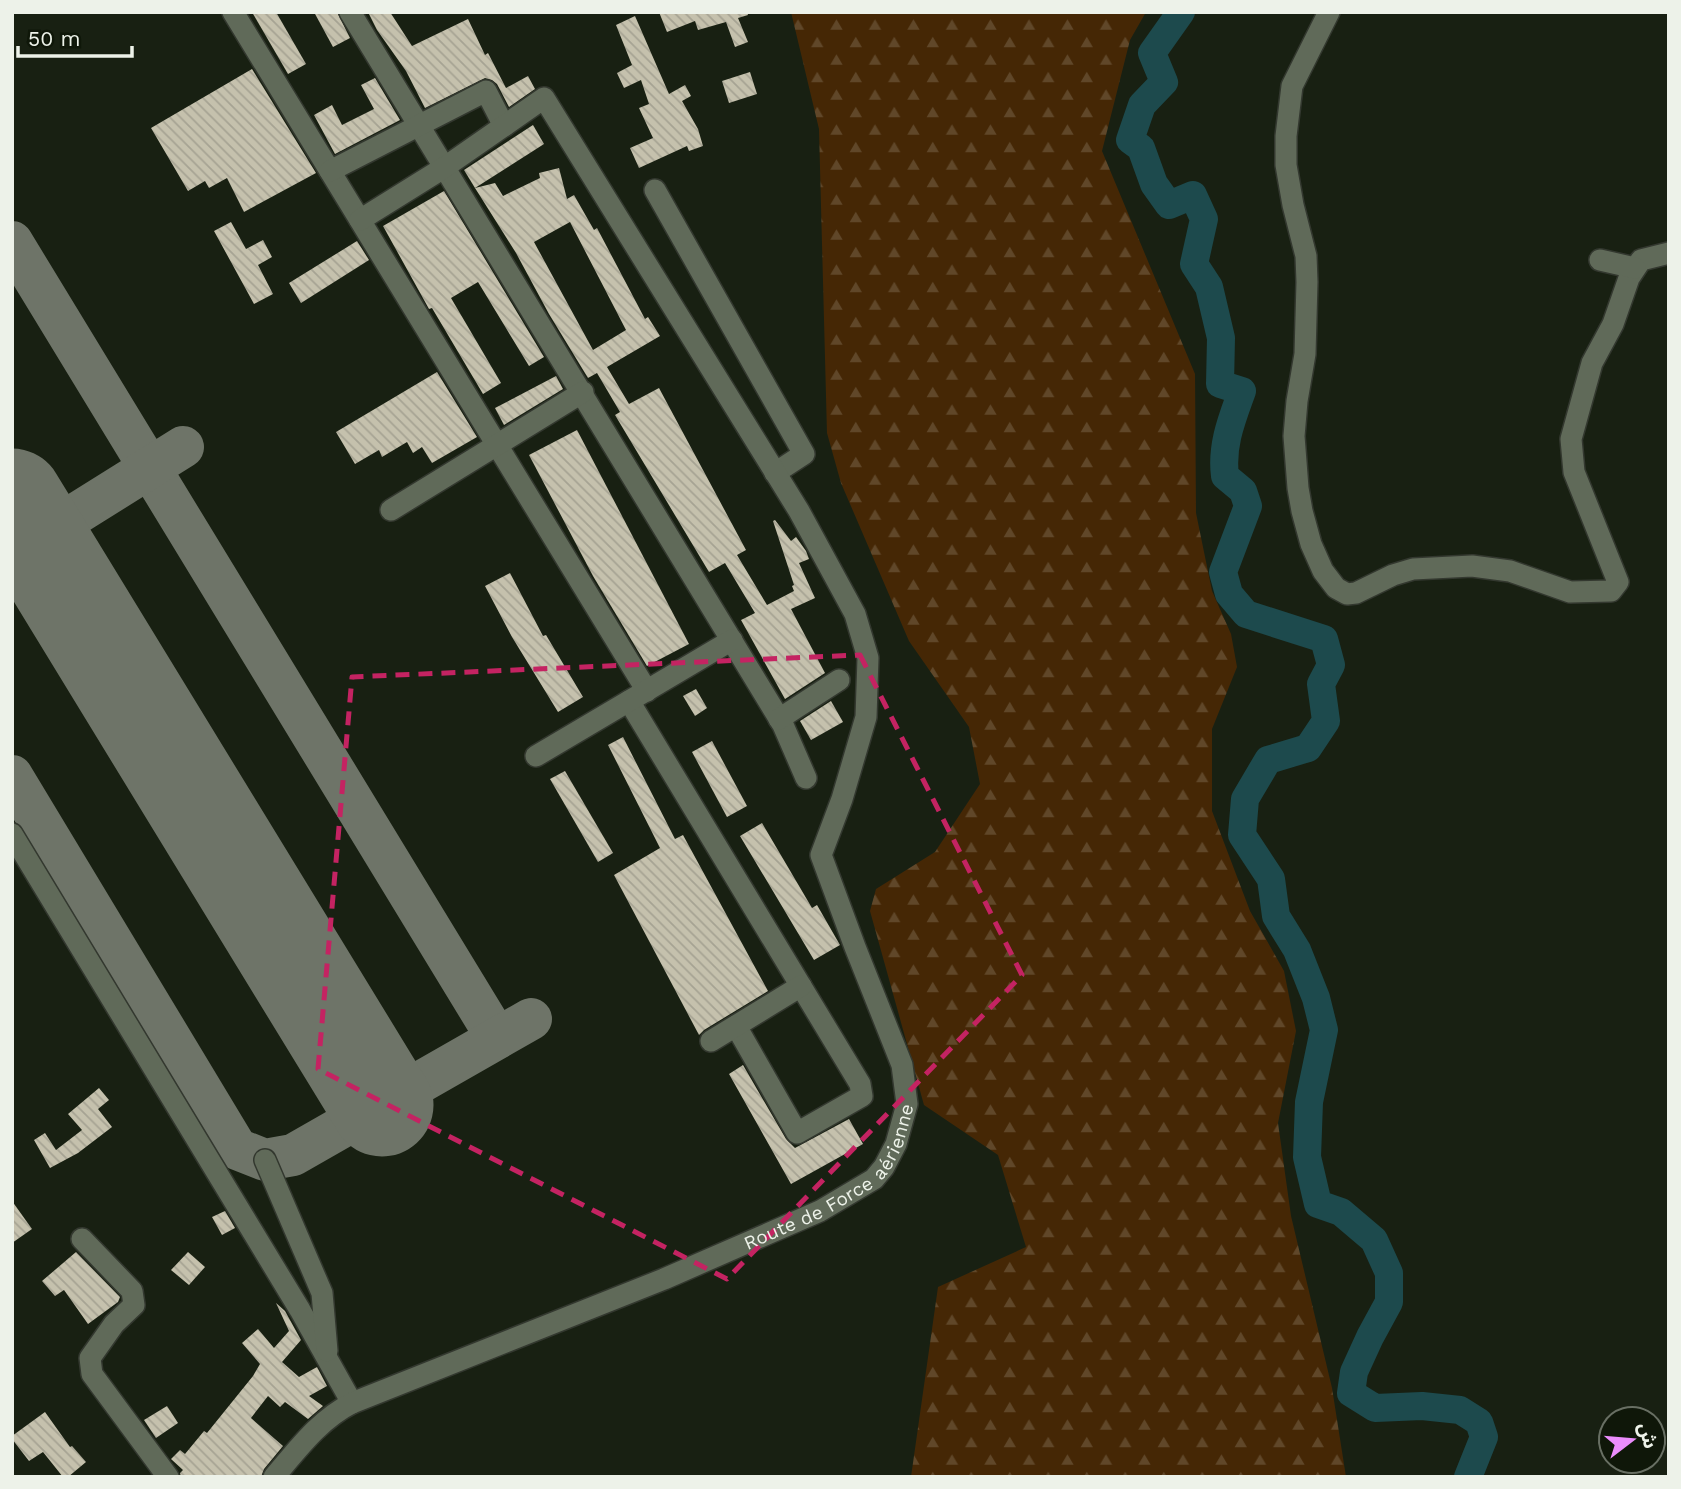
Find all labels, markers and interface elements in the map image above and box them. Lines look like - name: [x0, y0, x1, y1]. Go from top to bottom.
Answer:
- scale bar: [18, 14, 131, 58]
- text: 50 m: [28, 26, 80, 51]
- street label: Route de Force aérienne: [740, 1101, 919, 1255]
- north arrow: [1597, 1405, 1667, 1475]
- text: ش: [1633, 1420, 1663, 1451]

